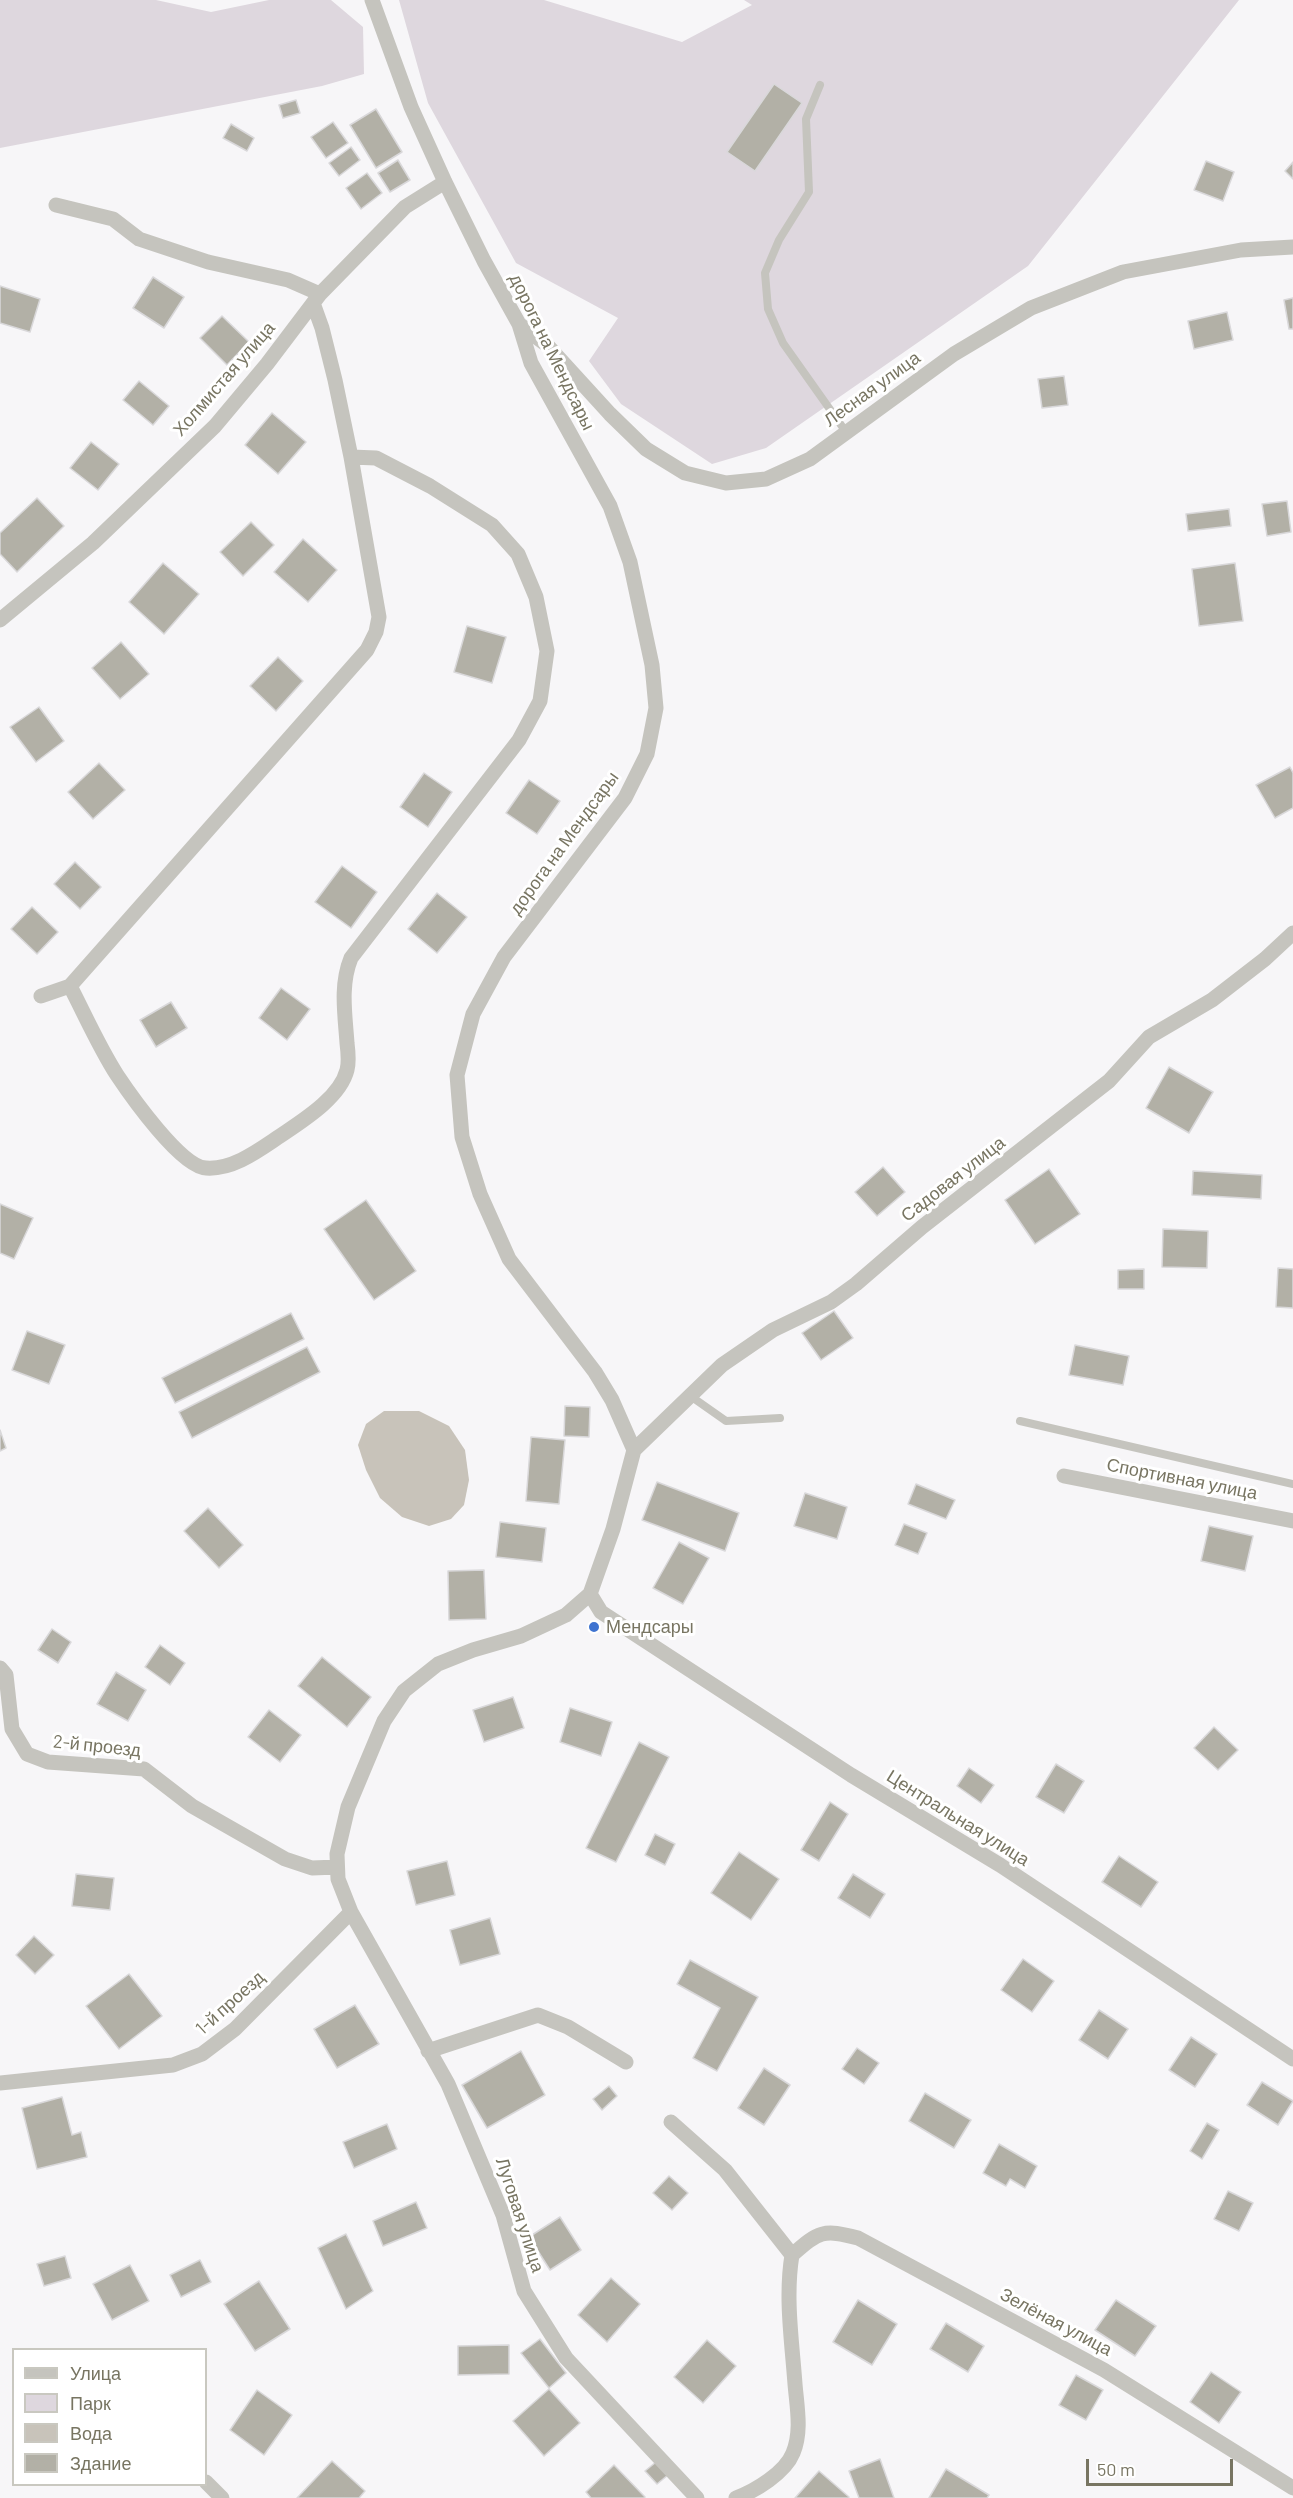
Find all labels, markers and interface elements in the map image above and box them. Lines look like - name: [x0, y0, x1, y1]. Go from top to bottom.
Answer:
- street label: дорога на Мендсары: [505, 270, 599, 434]
- street label: Холмистая улица: [169, 317, 279, 441]
- street label: Лесная улица: [820, 347, 924, 431]
- street label: дорога на Мендсары: [505, 767, 623, 919]
- street label: Садовая улица: [897, 1132, 1009, 1226]
- street label: Спортивная улица: [1105, 1454, 1259, 1504]
- place label: Мендсары: [606, 1616, 694, 1638]
- marker: Мендсары: [587, 1620, 601, 1634]
- street label: 2-й проезд: [52, 1731, 142, 1761]
- street label: Центральная улица: [883, 1765, 1033, 1871]
- street label: 1-й проезд: [191, 1967, 269, 2039]
- street label: Луговая улица: [491, 2155, 549, 2275]
- street label: Зелёная улица: [996, 2283, 1116, 2361]
- legend: [12, 2348, 207, 2486]
- text: Улица: [70, 2362, 121, 2384]
- text: Парк: [70, 2392, 111, 2414]
- text: Вода: [70, 2422, 112, 2444]
- scale bar: [1089, 2447, 1236, 2485]
- text: Здание: [70, 2452, 131, 2474]
- text: 50 m: [1097, 2458, 1135, 2480]

